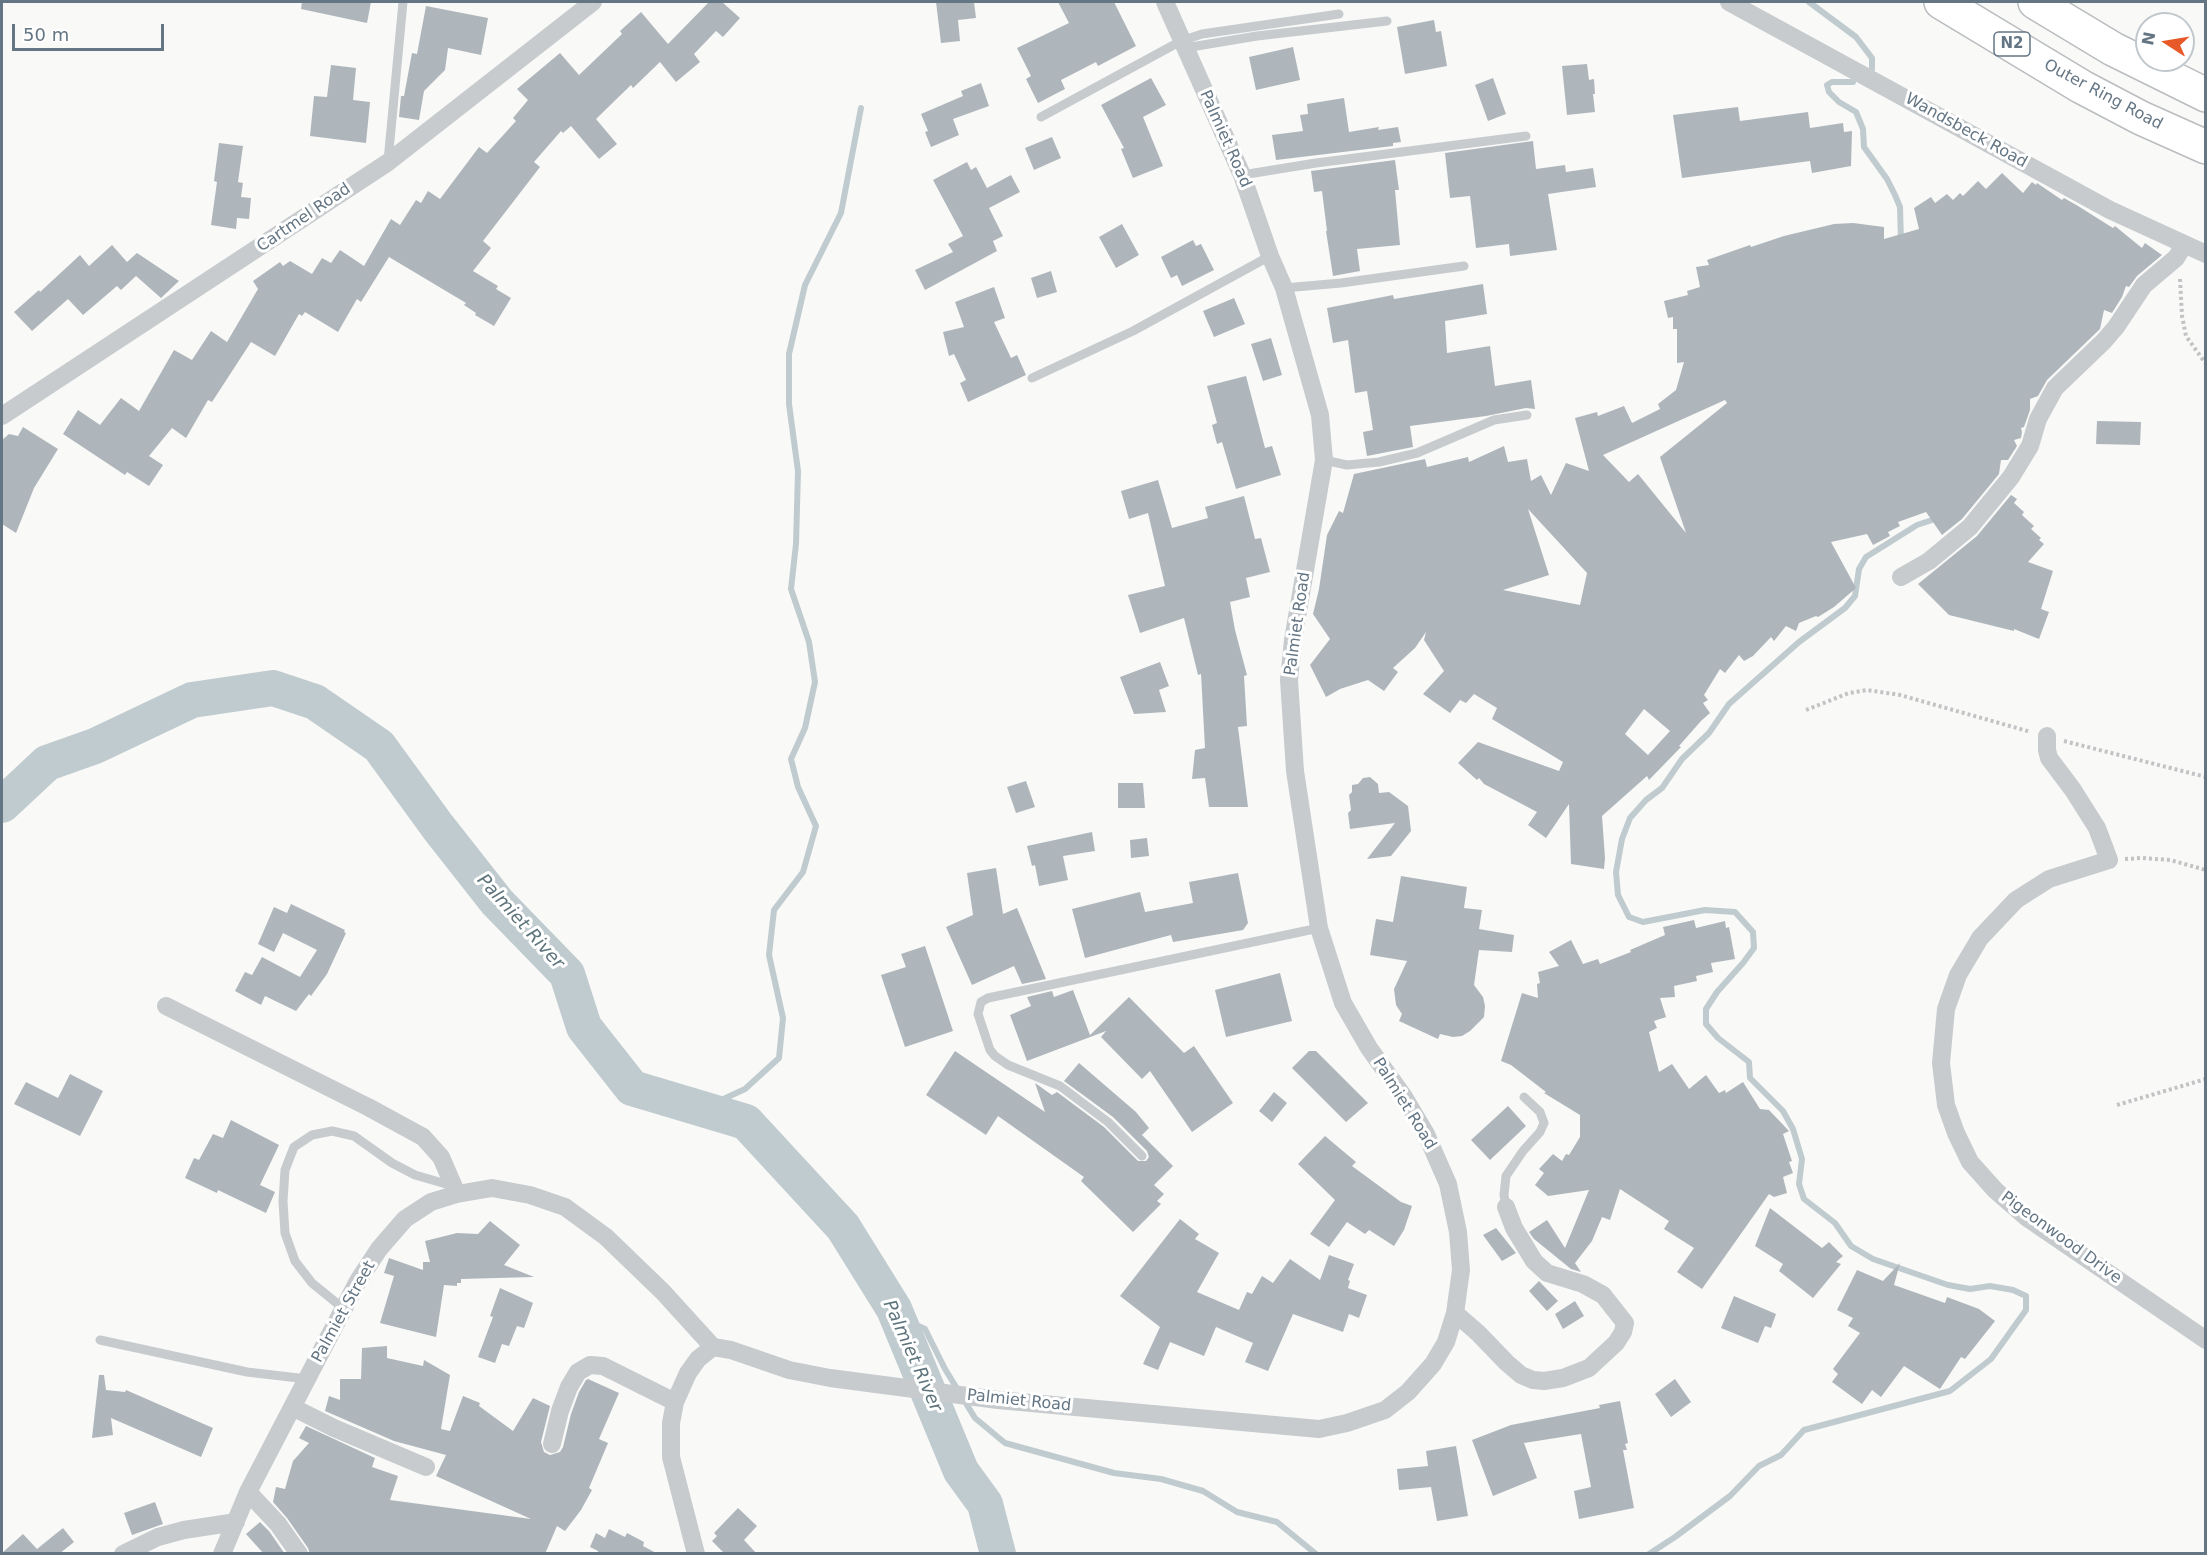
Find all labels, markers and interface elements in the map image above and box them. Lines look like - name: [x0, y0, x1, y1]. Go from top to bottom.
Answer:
- scale bar: [15, 12, 166, 50]
- north arrow: [2135, 12, 2195, 72]
- text: 50 m: [23, 24, 69, 45]
- text: N: [2138, 30, 2160, 47]
- road number: N2: [1994, 32, 2030, 56]
- street label: Outer Ring Road: [2040, 56, 2166, 134]
- street label: Palmiet Road: [1195, 87, 1255, 191]
- street label: Wandsbeck Road: [1902, 90, 2030, 172]
- street label: Cartmel Road: [253, 180, 355, 256]
- street label: Palmiet Road: [1281, 571, 1315, 677]
- water label: Palmiet River: [472, 870, 568, 974]
- street label: Palmiet Road: [1368, 1055, 1440, 1153]
- street label: Pigeonwood Drive: [1997, 1188, 2125, 1288]
- street label: Palmiet Street: [308, 1258, 380, 1366]
- water label: Palmiet River: [878, 1297, 946, 1415]
- street label: Palmiet Road: [966, 1386, 1072, 1416]

